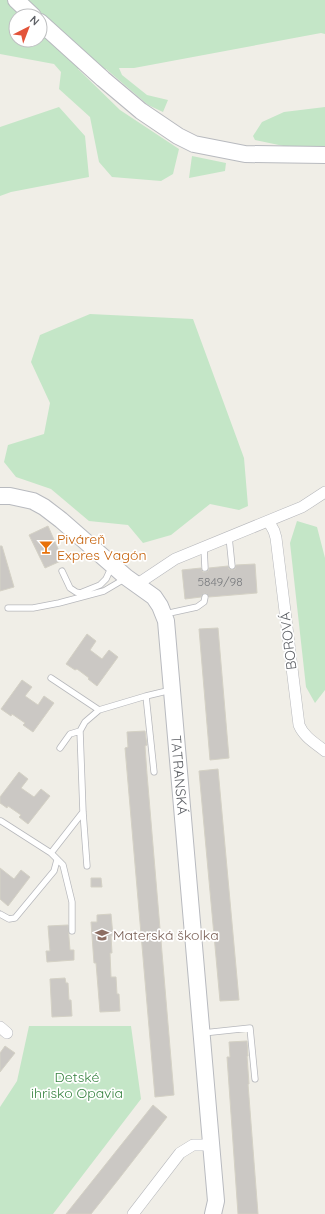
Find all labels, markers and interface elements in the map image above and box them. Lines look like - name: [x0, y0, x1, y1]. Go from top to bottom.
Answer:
- north arrow: [8, 8, 48, 48]
- text: N: [27, 13, 42, 28]
- place label: Piváreň Expres Vagón: [57, 530, 147, 564]
- bar icon: Piváreň Expres Vagón: [38, 539, 54, 555]
- house number: 5849/98: [197, 574, 243, 589]
- street label: BOROVÁ: [276, 611, 300, 671]
- street label: TATRANSKÁ: [167, 735, 192, 816]
- place label: Materská školka: [113, 926, 219, 944]
- school or university icon: Materská školka: [94, 927, 110, 943]
- park label: Detské ihrisko Opavia: [31, 1068, 123, 1102]

